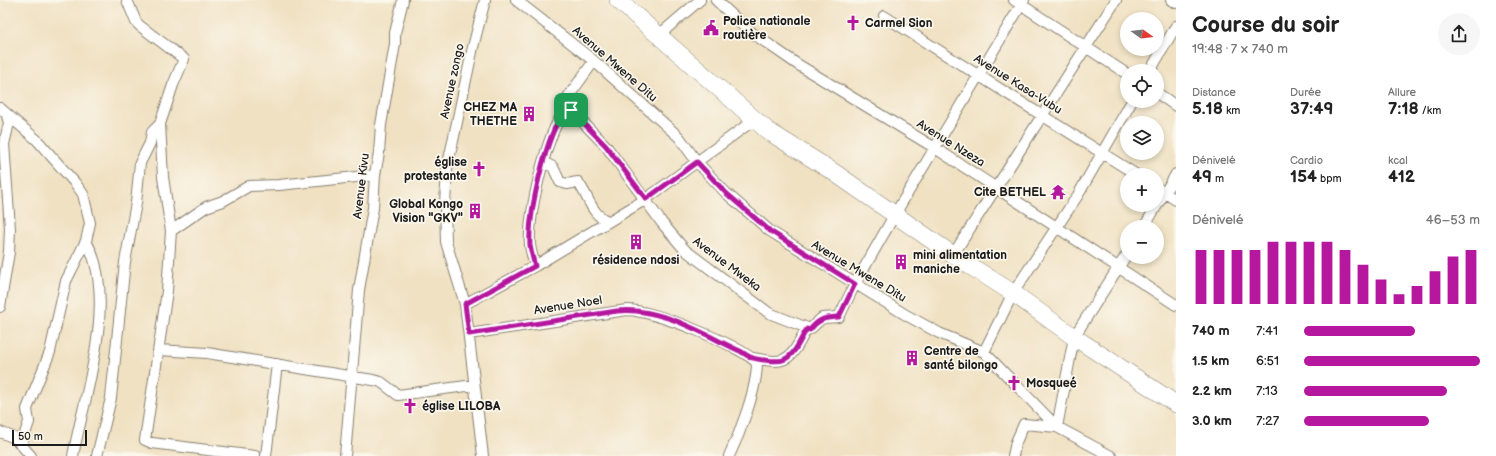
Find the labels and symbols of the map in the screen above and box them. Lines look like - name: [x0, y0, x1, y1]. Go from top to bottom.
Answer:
- north arrow: [1120, 12, 1164, 56]
- place label: Police nationale routière: [723, 14, 810, 43]
- church icon: Carmel Sion: [844, 14, 862, 32]
- place label: Carmel Sion: [865, 16, 933, 31]
- public building icon: Police nationale routière: [702, 19, 720, 37]
- street label: Avenue Mwene Ditu: [569, 23, 660, 105]
- street label: Avenue zongo: [437, 42, 468, 120]
- street label: Avenue Kasa-Vubu: [971, 51, 1065, 118]
- pin: [554, 93, 588, 127]
- place label: CHEZ MA THETHE: [463, 100, 518, 129]
- building icon: CHEZ MA THETHE: [520, 105, 538, 123]
- street label: Avenue Nzeza: [914, 117, 988, 170]
- street label: Avenue Kivu: [350, 152, 373, 220]
- place label: église protestante: [404, 155, 467, 184]
- church icon: église protestante: [470, 160, 488, 178]
- temple icon: Cite BETHEL: [1049, 183, 1067, 201]
- place label: Cite BETHEL: [974, 185, 1046, 200]
- place label: Global Kongo Vision "GKV": [389, 197, 463, 226]
- building icon: Global Kongo Vision "GKV": [466, 202, 484, 220]
- building icon: résidence ndosi: [627, 233, 645, 251]
- street label: Avenue Mweka: [690, 234, 764, 295]
- street label: Avenue Mwene Ditu: [809, 237, 909, 306]
- place label: mini alimentation maniche: [913, 248, 1007, 277]
- place label: résidence ndosi: [592, 253, 680, 268]
- building icon: mini alimentation maniche: [892, 253, 910, 271]
- street label: Avenue Noel: [533, 293, 603, 318]
- place label: Centre de santé bilongo: [924, 344, 998, 373]
- building icon: Centre de santé bilongo: [903, 349, 921, 367]
- church icon: Mosqueé: [1005, 374, 1023, 392]
- place label: Mosqueé: [1026, 376, 1077, 391]
- church icon: église LILOBA: [401, 397, 419, 415]
- place label: église LILOBA: [422, 399, 501, 414]
- scale bar: [12, 428, 87, 447]

